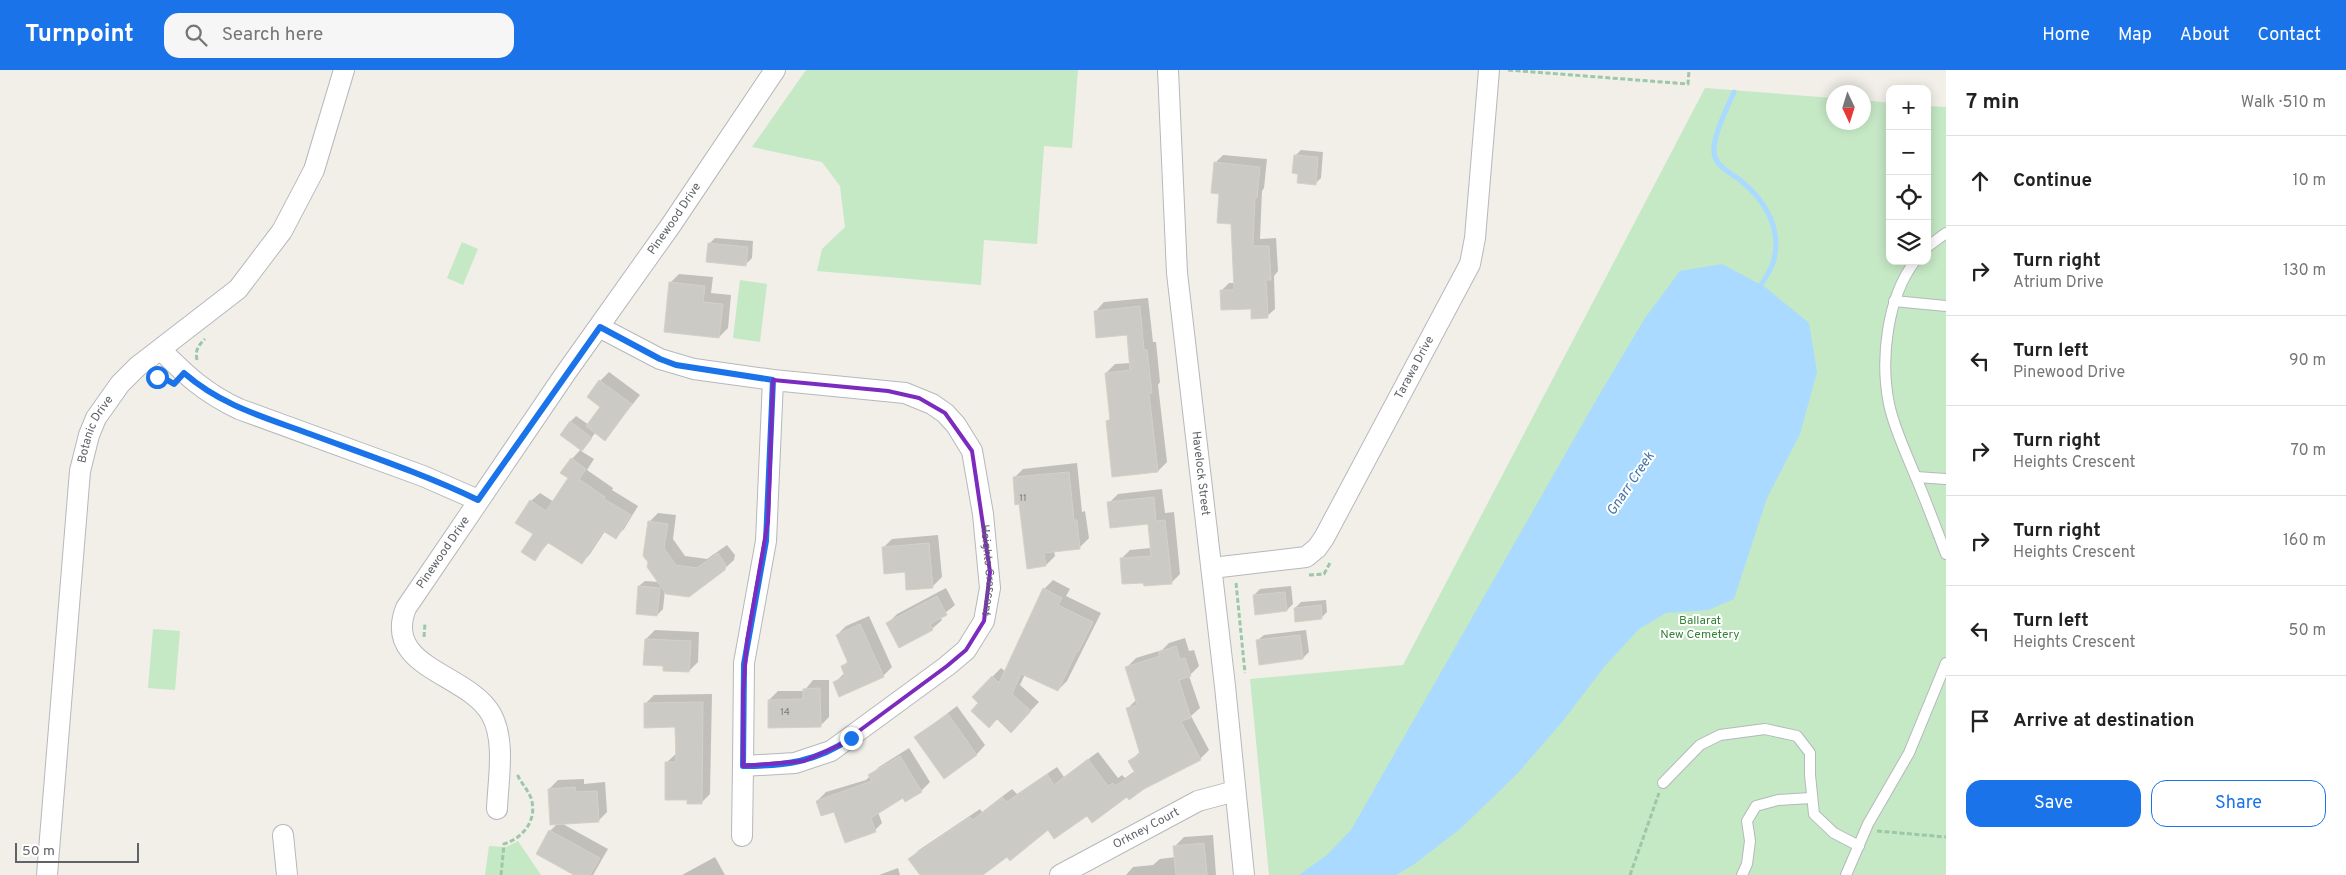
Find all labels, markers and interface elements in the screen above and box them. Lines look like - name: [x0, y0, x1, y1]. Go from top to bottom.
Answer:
- search box: [164, 13, 514, 58]
- text: Turnpoint: [25, 20, 134, 50]
- icon: search: [182, 21, 210, 49]
- text: Search here: [222, 23, 323, 47]
- text: Home: [2042, 24, 2090, 47]
- text: Map: [2118, 24, 2152, 47]
- text: About: [2180, 24, 2229, 47]
- text: Contact: [2257, 24, 2321, 47]
- north arrow: [1826, 85, 1871, 130]
- map controls: [1886, 85, 1931, 265]
- button: +: [1886, 85, 1931, 130]
- text: 7 min: [1966, 89, 2019, 116]
- text: Walk · 510 m: [2241, 93, 2326, 113]
- button: −: [1886, 130, 1931, 175]
- icon: ahead: [1966, 167, 1994, 195]
- text: Continue: [2013, 169, 2092, 193]
- text: 10 m: [2292, 171, 2326, 191]
- button: locate: [1886, 175, 1931, 220]
- street label: Pinewood Drive: [644, 180, 705, 258]
- button: layers: [1886, 220, 1931, 265]
- text: Turn right: [2013, 249, 2101, 273]
- icon: right: [1966, 257, 1994, 285]
- text: 130 m: [2283, 261, 2326, 281]
- text: Atrium Drive: [2013, 273, 2104, 293]
- street label: Tarawa Drive: [1391, 333, 1438, 402]
- text: Turn left: [2013, 339, 2089, 363]
- icon: left: [1966, 347, 1994, 375]
- text: 90 m: [2289, 351, 2326, 371]
- text: Pinewood Drive: [2013, 363, 2125, 383]
- route start: [146, 366, 169, 389]
- street label: Botanic Drive: [74, 393, 117, 465]
- text: Turn right: [2013, 429, 2101, 453]
- street label: Havelock Street: [1187, 430, 1213, 517]
- icon: right: [1966, 437, 1994, 465]
- text: 70 m: [2291, 441, 2326, 461]
- water label: Gnarr Creek: [1604, 448, 1659, 519]
- text: Heights Crescent: [2013, 453, 2136, 473]
- house number: 11: [1019, 492, 1027, 505]
- street label: Pinewood Drive: [413, 513, 474, 592]
- text: Turn right: [2013, 519, 2101, 543]
- street label: Heights Crescent: [976, 524, 998, 617]
- icon: right: [1966, 527, 1994, 555]
- text: 160 m: [2283, 531, 2326, 551]
- text: Heights Crescent: [2013, 543, 2136, 563]
- text: Turn left: [2013, 609, 2089, 633]
- park label: Ballarat New Cemetery: [1660, 613, 1740, 643]
- icon: left: [1966, 617, 1994, 645]
- text: 50 m: [2289, 621, 2326, 641]
- text: Heights Crescent: [2013, 633, 2136, 653]
- house number: 14: [780, 706, 790, 719]
- icon: arrive: [1966, 707, 1994, 735]
- text: Arrive at destination: [2013, 709, 2194, 733]
- route end: [840, 727, 863, 750]
- button: Save: [1966, 780, 2141, 827]
- button: Share: [2151, 780, 2326, 827]
- street label: Orkney Court: [1110, 804, 1182, 853]
- scale bar: [15, 840, 139, 863]
- text: 50 m: [22, 843, 55, 860]

